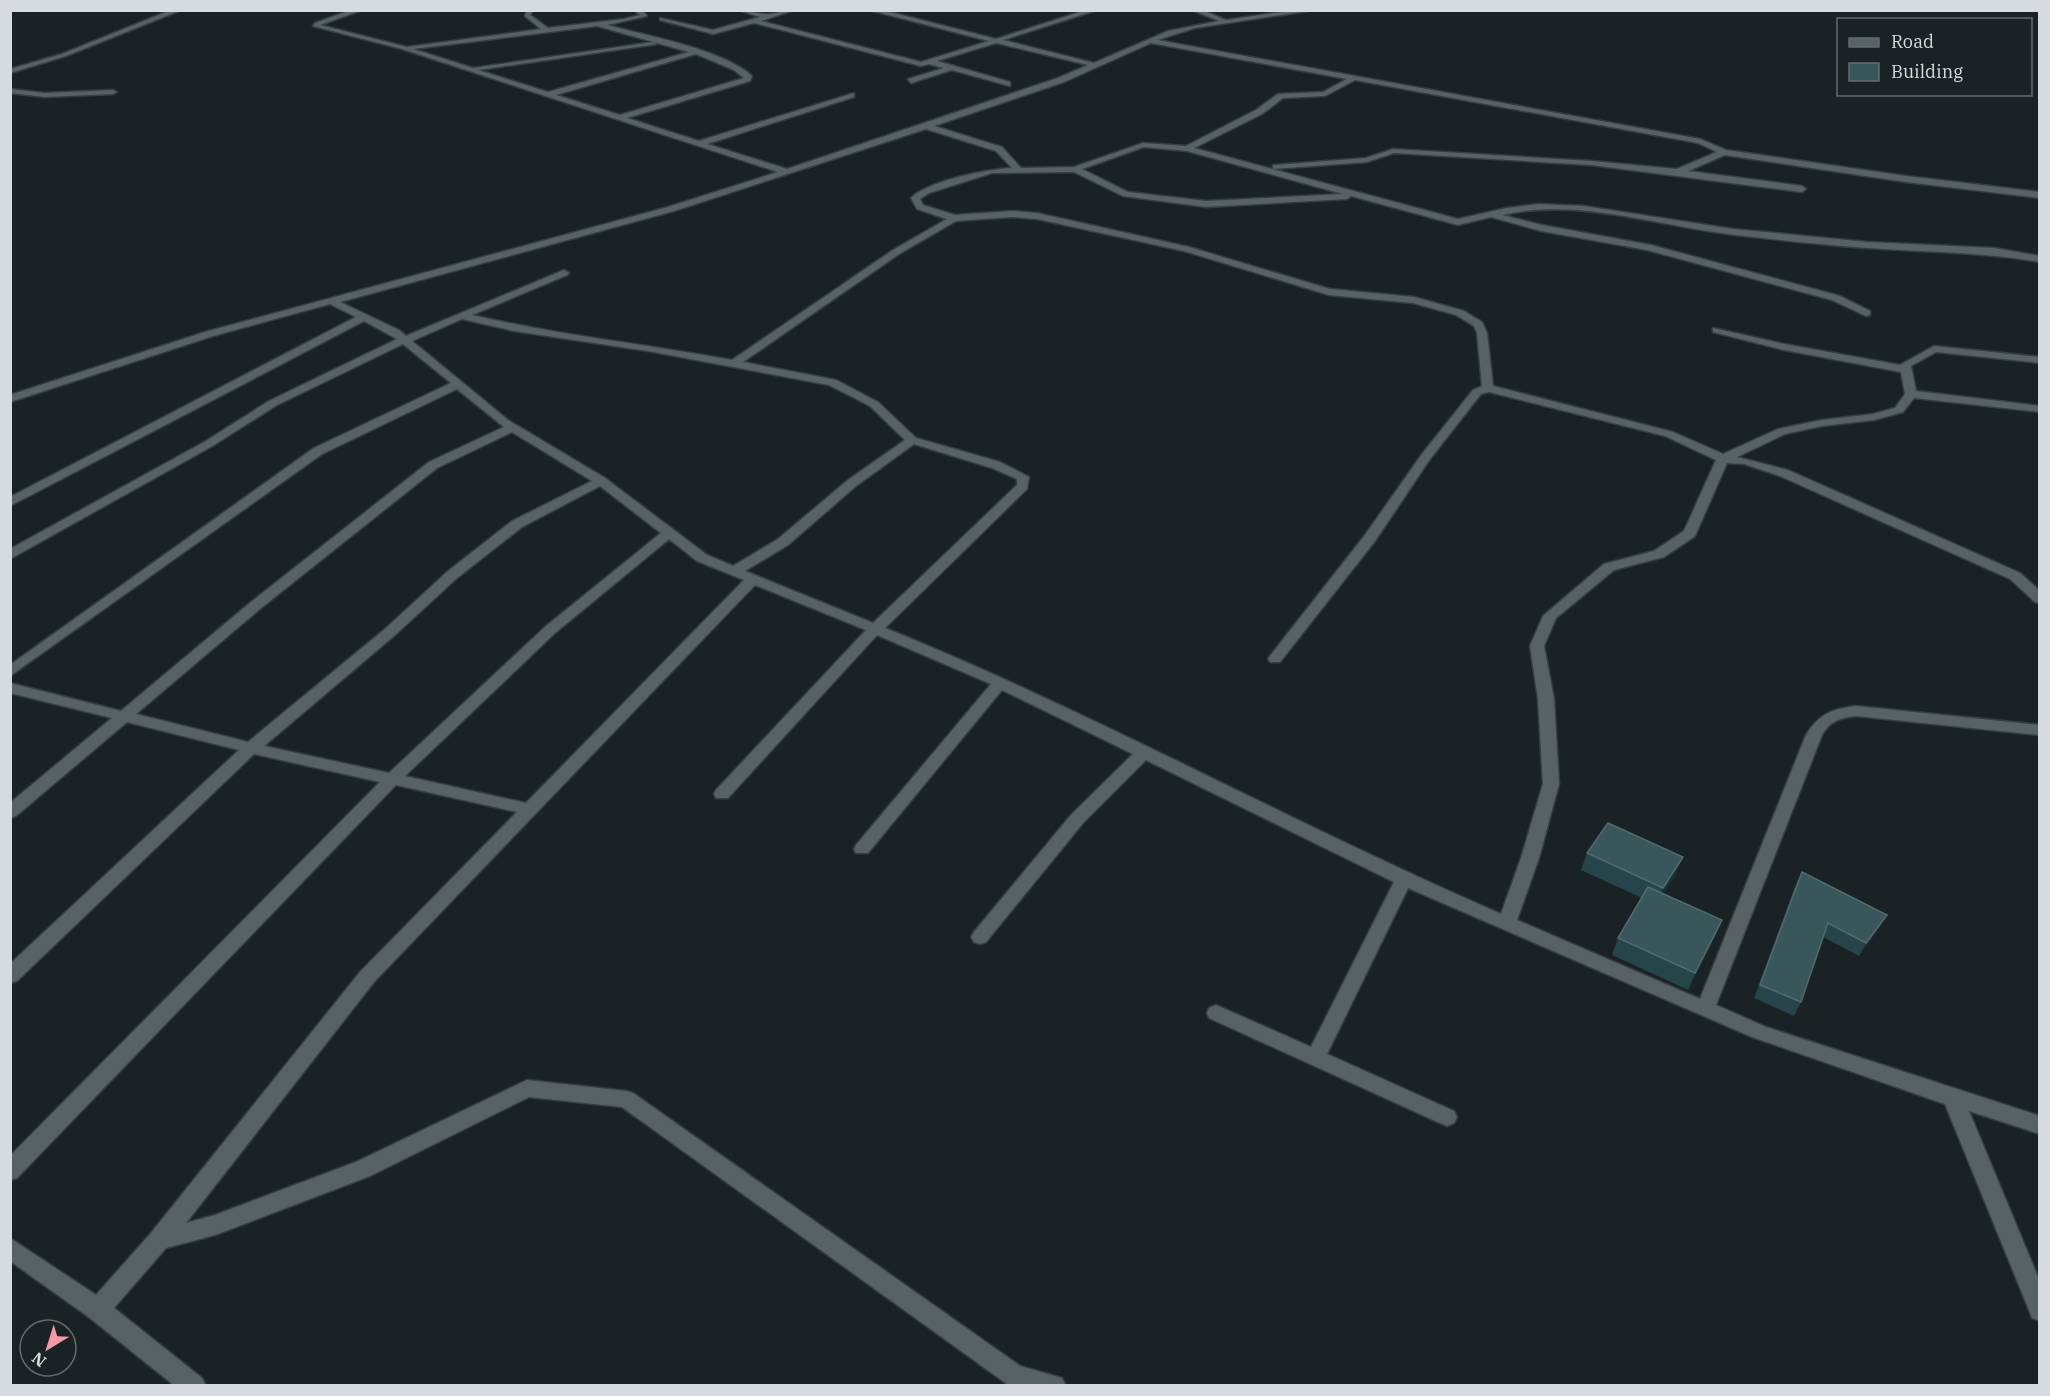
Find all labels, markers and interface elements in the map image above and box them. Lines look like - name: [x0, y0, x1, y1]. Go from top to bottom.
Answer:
- legend: [1837, 18, 2032, 96]
- text: Road: [1891, 30, 1934, 53]
- text: Building: [1891, 60, 1963, 83]
- north arrow: [18, 1318, 78, 1378]
- text: N: [28, 1348, 50, 1372]

